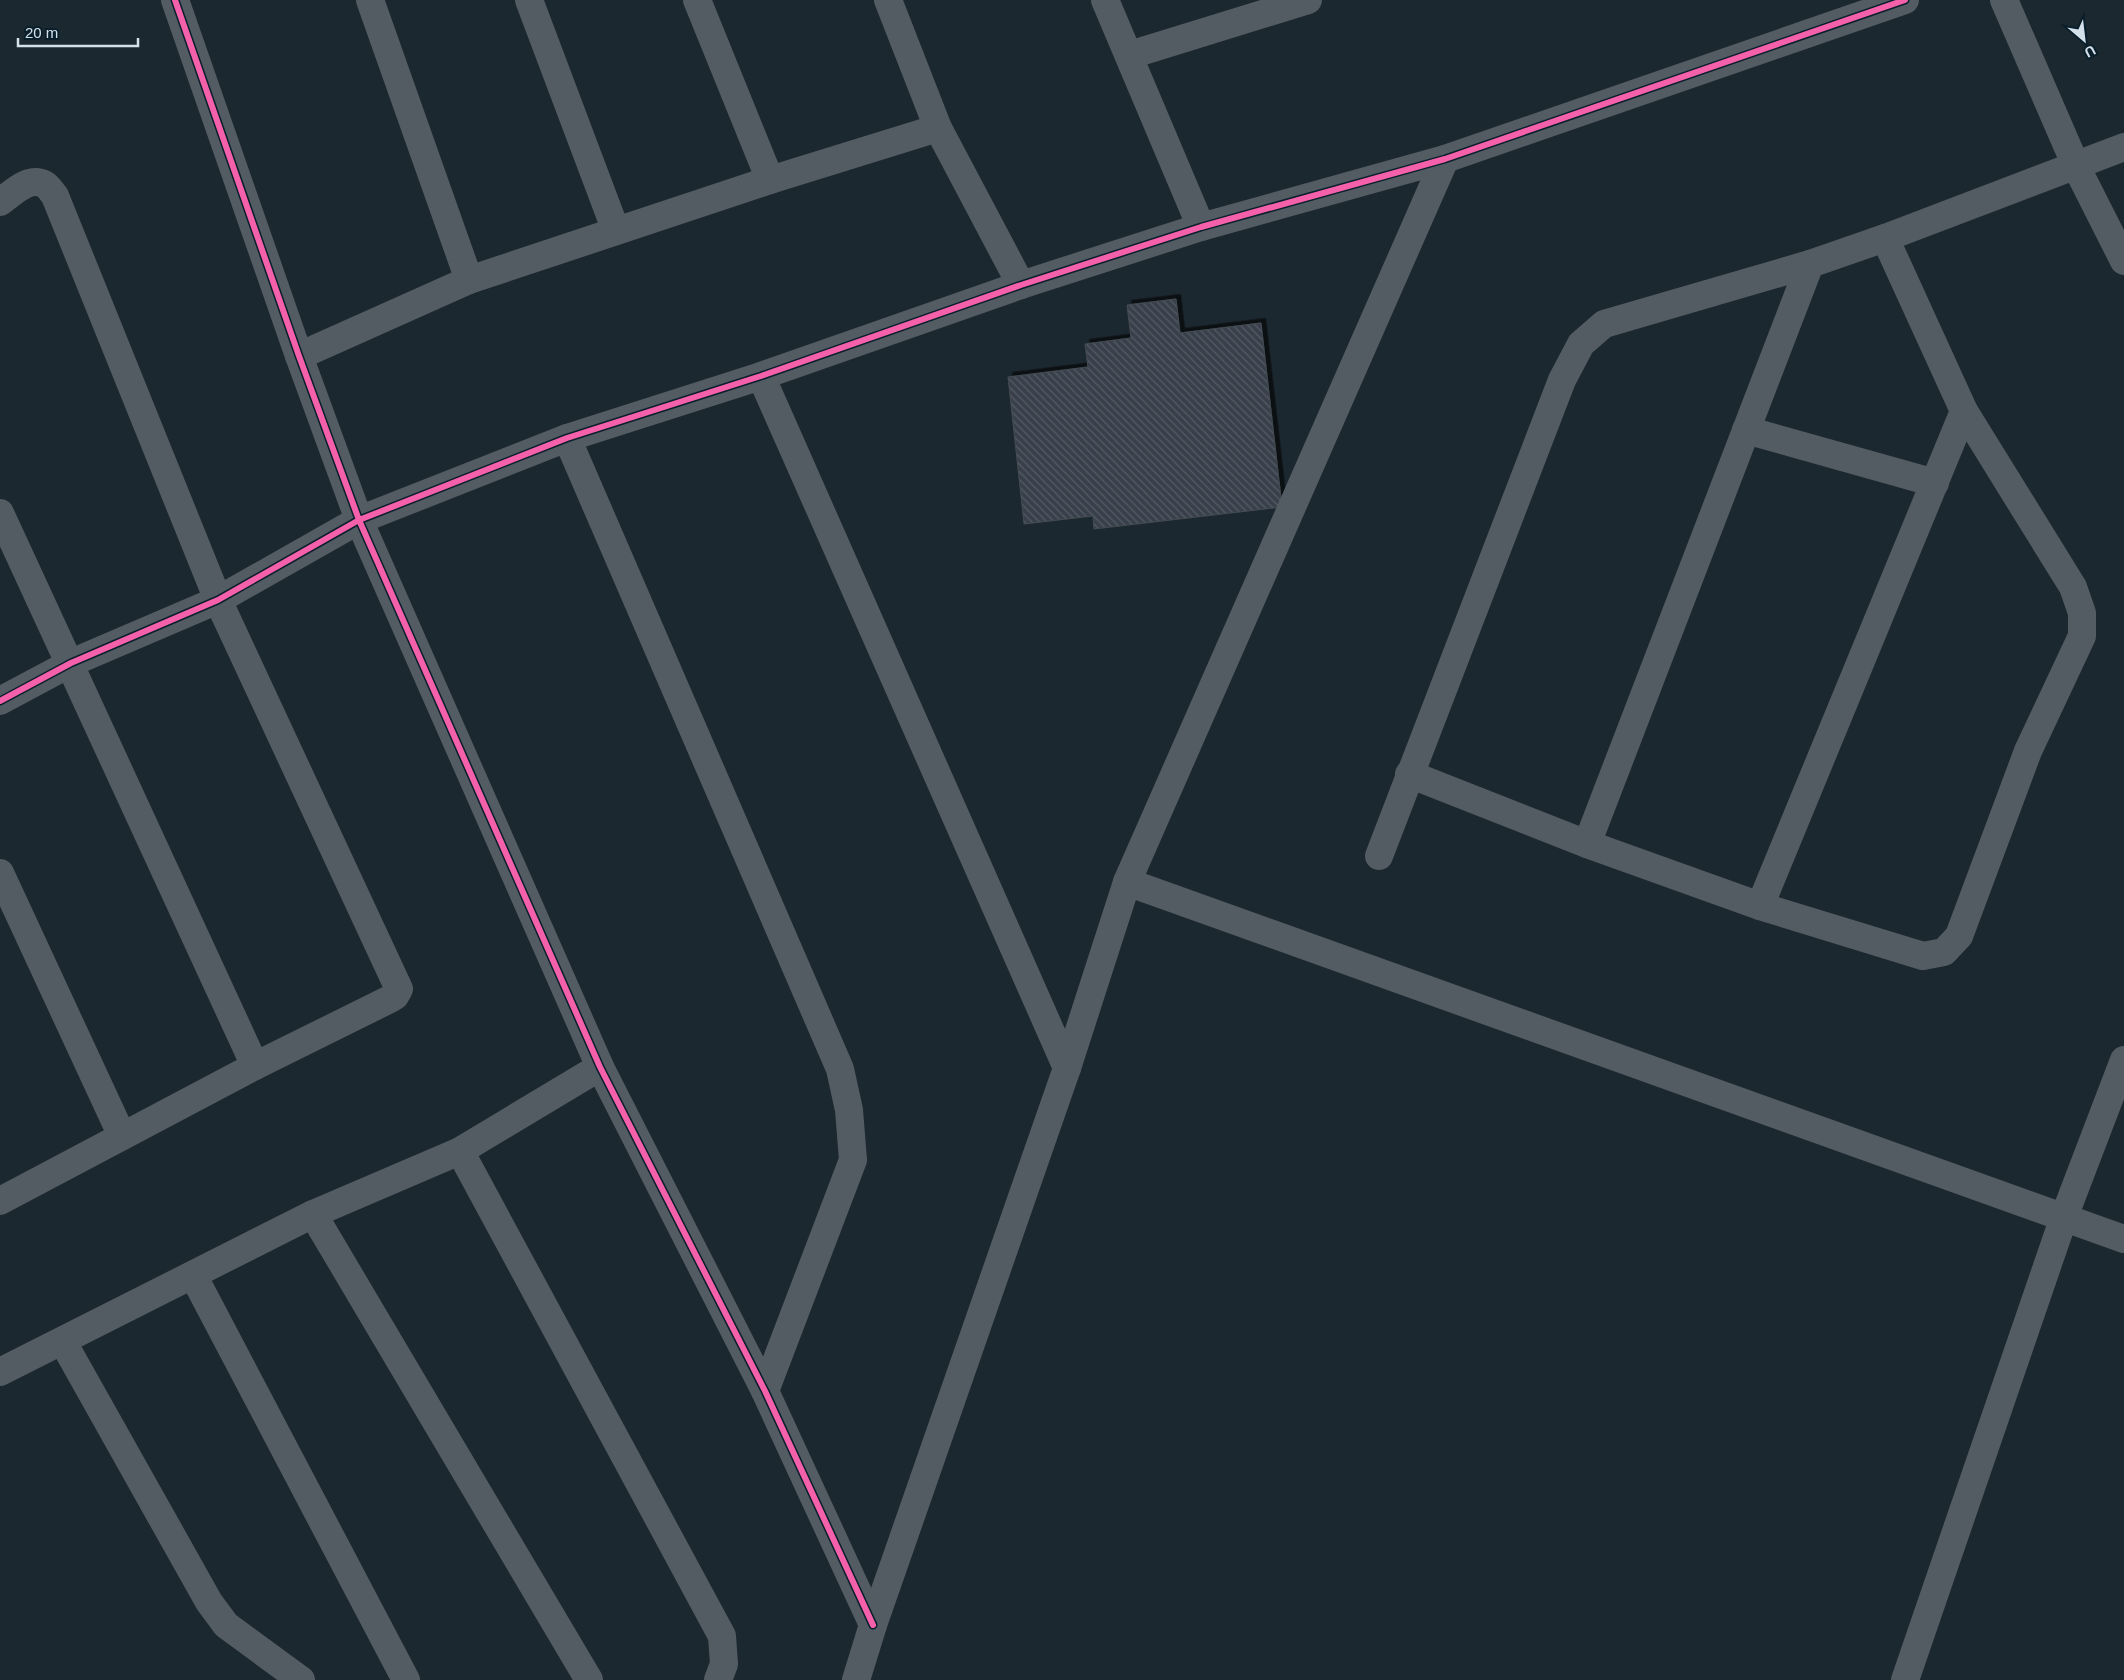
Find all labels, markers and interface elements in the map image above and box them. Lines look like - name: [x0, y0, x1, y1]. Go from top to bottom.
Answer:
- scale bar: [18, 15, 138, 47]
- north arrow: [2059, 15, 2109, 65]
- text: 20 m: [25, 24, 58, 41]
- text: U: [2082, 42, 2098, 61]

